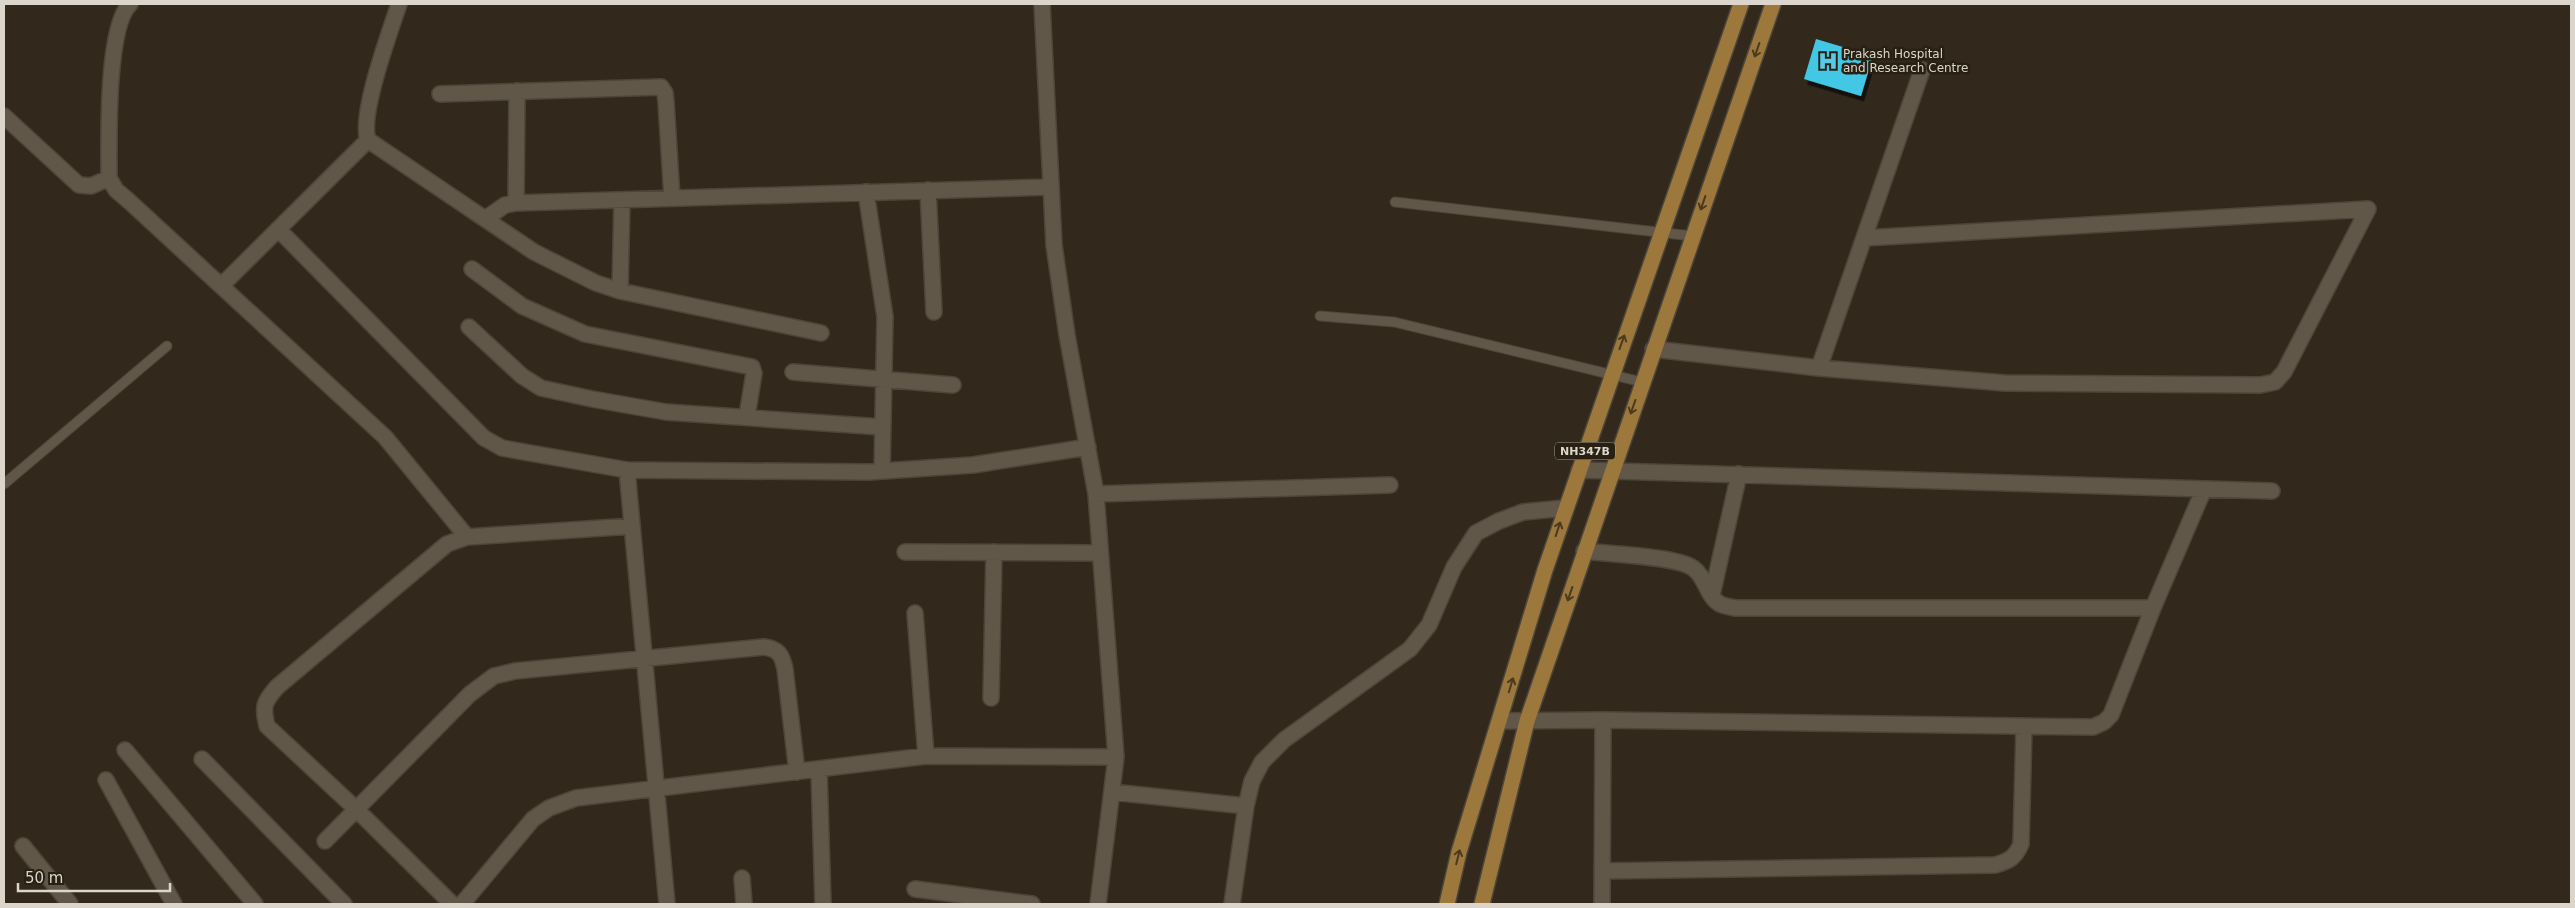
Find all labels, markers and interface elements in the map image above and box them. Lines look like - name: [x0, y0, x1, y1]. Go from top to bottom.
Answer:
- one-way arrow: [1751, 42, 1761, 58]
- place label: Prakash Hospital and Research Centre: [1843, 47, 1968, 75]
- hospital icon: Prakash Hospital and Research Centre: [1817, 50, 1839, 72]
- one-way arrow: [1698, 195, 1708, 211]
- one-way arrow: [1618, 335, 1628, 351]
- one-way arrow: [1628, 398, 1637, 414]
- road number: NH347B: [1555, 442, 1615, 460]
- one-way arrow: [1554, 522, 1564, 538]
- one-way arrow: [1564, 585, 1574, 601]
- one-way arrow: [1507, 677, 1517, 693]
- one-way arrow: [1454, 849, 1463, 865]
- scale bar: [18, 860, 170, 892]
- text: 50 m: [25, 869, 63, 887]

